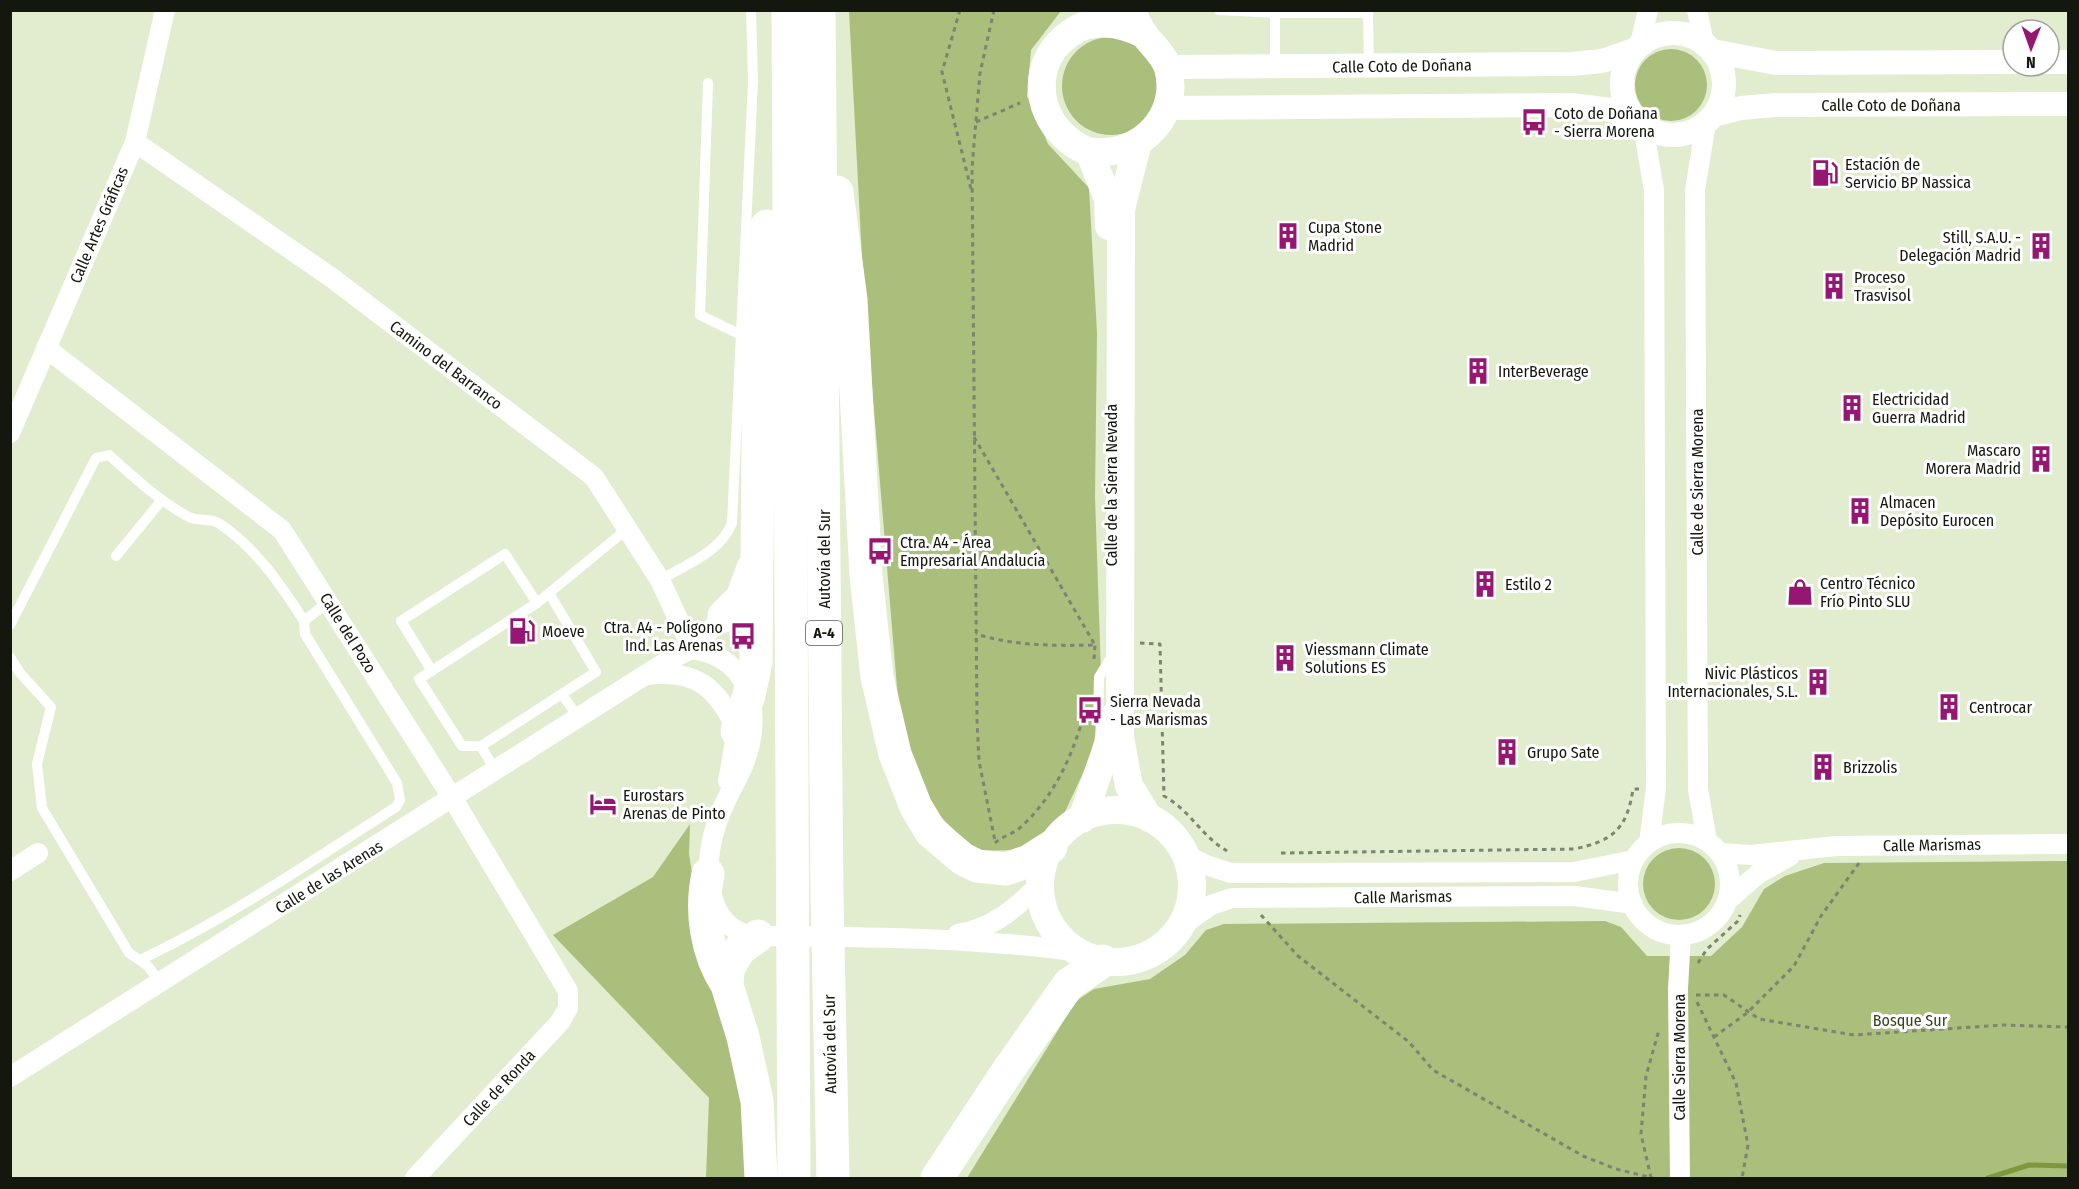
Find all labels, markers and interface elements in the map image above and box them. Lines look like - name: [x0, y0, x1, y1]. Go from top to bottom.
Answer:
- north arrow: [2001, 18, 2061, 78]
- text: N: [2026, 53, 2036, 72]
- street label: Calle Coto de Doñana: [1332, 55, 1472, 77]
- street label: Calle Coto de Doñana: [1821, 96, 1961, 115]
- place label: Coto de Doñana - Sierra Morena: [1554, 104, 1658, 141]
- bus stop icon: Coto de Doñana - Sierra Morena: [1519, 107, 1549, 137]
- place label: Estación de Servicio BP Nassica: [1845, 155, 1971, 192]
- fuel station icon: Estación de Servicio BP Nassica: [1810, 158, 1840, 188]
- street label: Calle Artes Gráficas: [66, 164, 132, 286]
- place label: Cupa Stone Madrid: [1308, 218, 1382, 255]
- building icon: Cupa Stone Madrid: [1273, 221, 1303, 251]
- place label: Still, S.A.U. - Delegación Madrid: [1899, 228, 2021, 265]
- building icon: Still, S.A.U. - Delegación Madrid: [2026, 231, 2056, 261]
- place label: Proceso Trasvisol: [1854, 268, 1911, 305]
- building icon: Proceso Trasvisol: [1819, 271, 1849, 301]
- street label: Camino del Barranco: [386, 317, 506, 413]
- building icon: InterBeverage: [1463, 356, 1493, 386]
- place label: InterBeverage: [1498, 362, 1589, 381]
- place label: Electricidad Guerra Madrid: [1872, 390, 1966, 427]
- building icon: Electricidad Guerra Madrid: [1837, 393, 1867, 423]
- street label: Calle de la Sierra Nevada: [1102, 404, 1121, 566]
- street label: Calle de Sierra Morena: [1688, 408, 1707, 556]
- place label: Mascaro Morera Madrid: [1925, 441, 2021, 478]
- building icon: Mascaro Morera Madrid: [2026, 444, 2056, 474]
- place label: Almacen Depósito Eurocen: [1880, 493, 1994, 530]
- building icon: Almacen Depósito Eurocen: [1845, 496, 1875, 526]
- street label: Autovía del Sur: [815, 509, 834, 609]
- place label: Ctra. A4 - Área Empresarial Andalucía: [900, 533, 1046, 570]
- bus stop icon: Ctra. A4 - Área Empresarial Andalucía: [865, 536, 895, 566]
- building icon: Estilo 2: [1470, 569, 1500, 599]
- place label: Centro Técnico Frío Pinto SLU: [1820, 574, 1915, 611]
- place label: Estilo 2: [1505, 575, 1552, 594]
- shop icon: Centro Técnico Frío Pinto SLU: [1785, 577, 1815, 607]
- street label: Calle del Pozo: [316, 589, 380, 677]
- fuel station icon: Moeve: [507, 616, 537, 646]
- place label: Ctra. A4 - Polígono Ind. Las Arenas: [604, 618, 723, 655]
- bus stop icon: Ctra. A4 - Polígono Ind. Las Arenas: [728, 621, 758, 651]
- road number: A-4: [806, 621, 842, 645]
- place label: Moeve: [542, 622, 585, 641]
- place label: Viessmann Climate Solutions ES: [1305, 640, 1429, 677]
- building icon: Viessmann Climate Solutions ES: [1270, 643, 1300, 673]
- place label: Nivic Plásticos Internacionales, S.L.: [1667, 664, 1798, 701]
- building icon: Nivic Plásticos Internacionales, S.L.: [1803, 667, 1833, 697]
- place label: Sierra Nevada - Las Marismas: [1110, 692, 1208, 729]
- building icon: Centrocar: [1934, 692, 1964, 722]
- bus stop icon: Sierra Nevada - Las Marismas: [1075, 695, 1105, 725]
- place label: Centrocar: [1969, 698, 2032, 717]
- building icon: Grupo Sate: [1492, 737, 1522, 767]
- place label: Grupo Sate: [1527, 743, 1600, 762]
- building icon: Brizzolis: [1808, 752, 1838, 782]
- place label: Brizzolis: [1843, 758, 1898, 777]
- place label: Eurostars Arenas de Pinto: [623, 786, 726, 823]
- hotel icon: Eurostars Arenas de Pinto: [588, 789, 618, 819]
- street label: Calle Marismas: [1883, 835, 1981, 855]
- street label: Calle de las Arenas: [272, 836, 386, 918]
- street label: Calle Marismas: [1354, 887, 1452, 907]
- street label: Calle Sierra Morena: [1670, 993, 1689, 1120]
- street label: Autovía del Sur: [820, 994, 840, 1094]
- park label: Bosque Sur: [1873, 1011, 1948, 1030]
- street label: Calle de Ronda: [459, 1046, 539, 1130]

